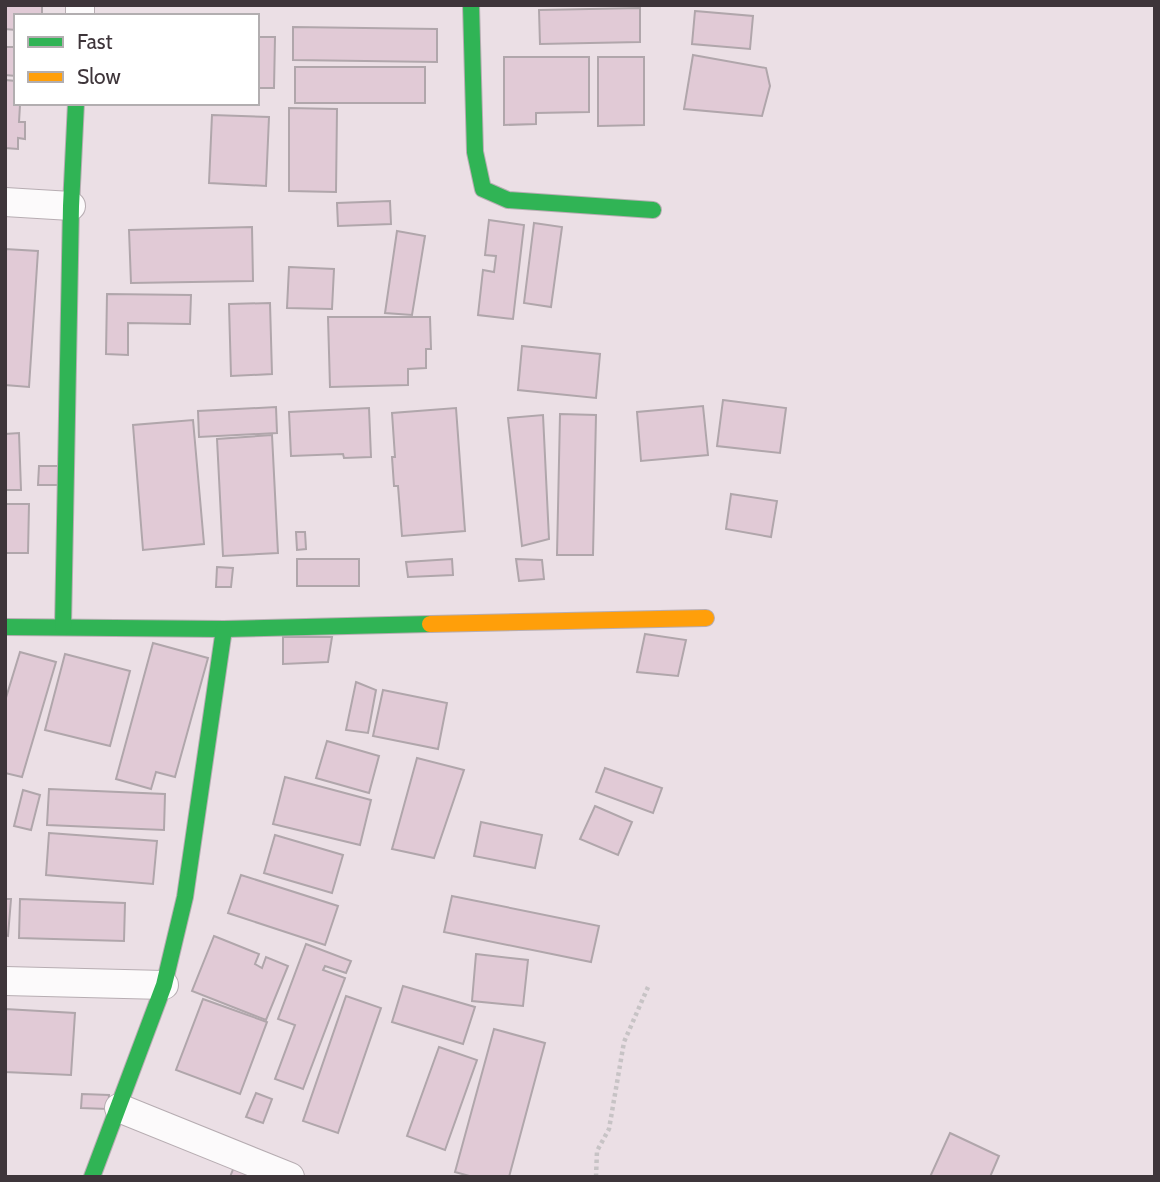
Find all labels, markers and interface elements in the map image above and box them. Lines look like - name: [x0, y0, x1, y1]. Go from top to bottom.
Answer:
- legend: [14, 14, 259, 105]
- text: Fast: [77, 29, 113, 54]
- text: Slow: [77, 64, 121, 89]

